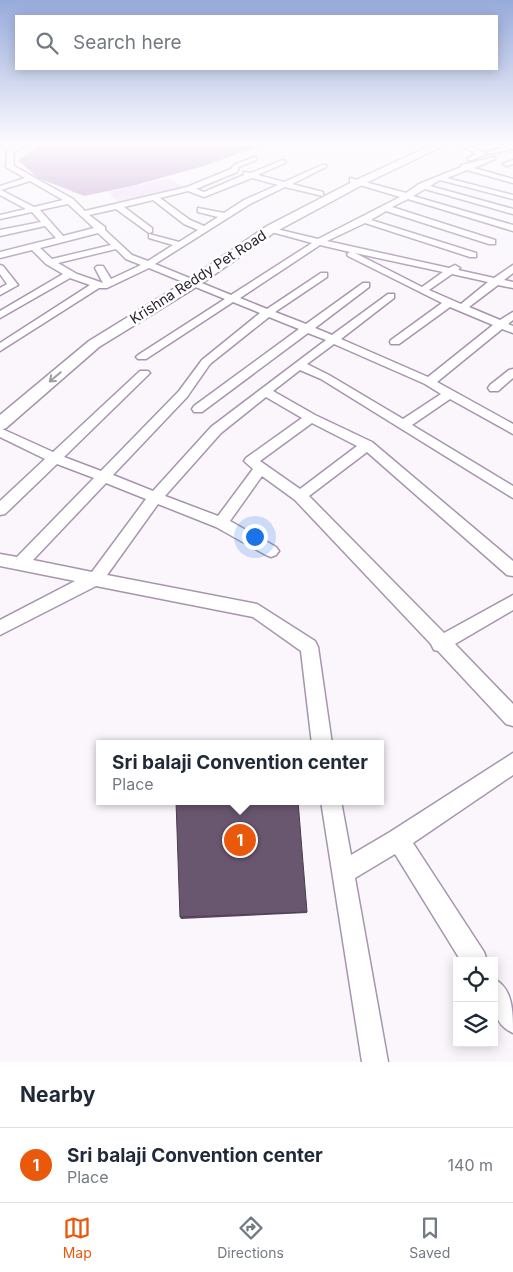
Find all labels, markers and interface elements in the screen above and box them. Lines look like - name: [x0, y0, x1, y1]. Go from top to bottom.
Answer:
- search box: [15, 15, 498, 70]
- icon: search: [33, 29, 61, 57]
- text: Search here: [73, 31, 182, 54]
- street label: Krishna Reddy Pet Road: [126, 226, 269, 327]
- one-way arrow: [49, 372, 62, 383]
- your location: [242, 524, 268, 550]
- popup: [96, 740, 384, 805]
- text: Sri balaji Convention center: [112, 751, 368, 774]
- text: Place: [112, 774, 154, 794]
- pin: 1: [224, 821, 256, 859]
- map controls: [453, 957, 498, 1047]
- button: locate: [453, 957, 498, 1002]
- button: layers: [453, 1002, 498, 1047]
- text: Nearby: [20, 1082, 95, 1107]
- text: Sri balaji Convention center: [67, 1144, 323, 1167]
- text: 1: [33, 1155, 39, 1175]
- text: 140 m: [448, 1155, 493, 1175]
- text: Place: [67, 1167, 109, 1187]
- tab: Map: [63, 1214, 92, 1261]
- tab: Directions: [217, 1214, 284, 1261]
- tab: Saved: [409, 1214, 450, 1261]

